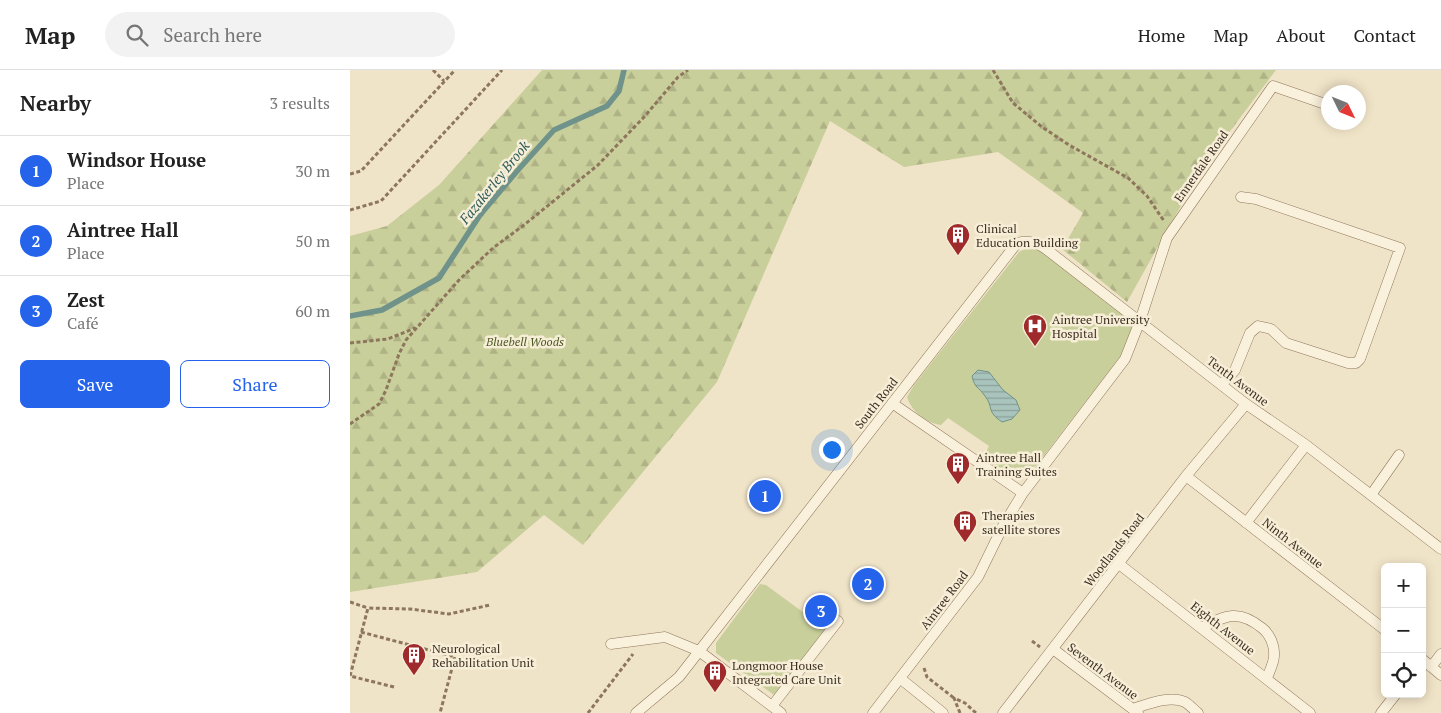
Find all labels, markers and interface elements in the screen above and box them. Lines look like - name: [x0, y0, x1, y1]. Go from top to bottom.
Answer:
- search box: [105, 12, 455, 57]
- text: Map: [25, 19, 75, 51]
- icon: search: [123, 21, 151, 49]
- text: Search here: [163, 22, 262, 47]
- text: Home: [1138, 23, 1185, 47]
- text: Map: [1213, 23, 1248, 47]
- text: About: [1276, 23, 1325, 47]
- text: Contact: [1353, 23, 1416, 47]
- north arrow: [1321, 85, 1366, 130]
- text: Nearby: [20, 89, 91, 117]
- text: 3 results: [270, 92, 330, 114]
- street label: Ennerdale Road: [1171, 127, 1231, 205]
- water label: Fazakerley Brook: [454, 136, 534, 228]
- text: Windsor House: [67, 147, 206, 172]
- text: 1: [31, 160, 41, 182]
- text: 30 m: [295, 160, 330, 182]
- text: Place: [67, 172, 105, 194]
- text: Aintree Hall: [67, 217, 179, 242]
- place label: Clinical Education Building: [976, 221, 1079, 250]
- building icon: Clinical Education Building: [945, 222, 971, 256]
- text: 2: [31, 230, 41, 252]
- text: 50 m: [295, 230, 330, 252]
- text: Place: [67, 242, 105, 264]
- text: Zest: [67, 287, 105, 312]
- text: 3: [31, 300, 41, 322]
- text: 60 m: [295, 300, 330, 322]
- text: Café: [67, 312, 99, 334]
- place label: Aintree University Hospital: [1052, 312, 1151, 341]
- hospital icon: Aintree University Hospital: [1022, 313, 1048, 347]
- park label: Bluebell Woods: [485, 334, 564, 349]
- street label: Tenth Avenue: [1204, 353, 1272, 409]
- button: Save: [20, 360, 170, 408]
- button: Share: [180, 360, 330, 408]
- street label: South Road: [851, 374, 901, 432]
- your location: [819, 437, 845, 463]
- place label: Aintree Hall Training Suites: [976, 450, 1057, 479]
- building icon: Aintree Hall Training Suites: [945, 451, 971, 485]
- pin: 1: [749, 477, 781, 515]
- place label: Therapies satellite stores: [982, 508, 1060, 537]
- building icon: Therapies satellite stores: [952, 509, 978, 543]
- street label: Woodlands Road: [1081, 510, 1147, 590]
- street label: Ninth Avenue: [1260, 515, 1326, 571]
- map controls: [1381, 563, 1426, 698]
- button: +: [1381, 563, 1426, 608]
- pin: 2: [852, 565, 884, 603]
- street label: Aintree Road: [917, 567, 971, 632]
- pin: 3: [805, 592, 837, 630]
- street label: Eighth Avenue: [1188, 598, 1258, 658]
- button: −: [1381, 608, 1426, 653]
- street label: Seventh Avenue: [1065, 640, 1141, 702]
- place label: Neurological Rehabilitation Unit: [432, 641, 535, 670]
- building icon: Neurological Rehabilitation Unit: [401, 642, 427, 676]
- button: locate: [1381, 653, 1426, 698]
- place label: Longmoor House Integrated Care Unit: [732, 658, 842, 687]
- building icon: Longmoor House Integrated Care Unit: [702, 659, 728, 693]

